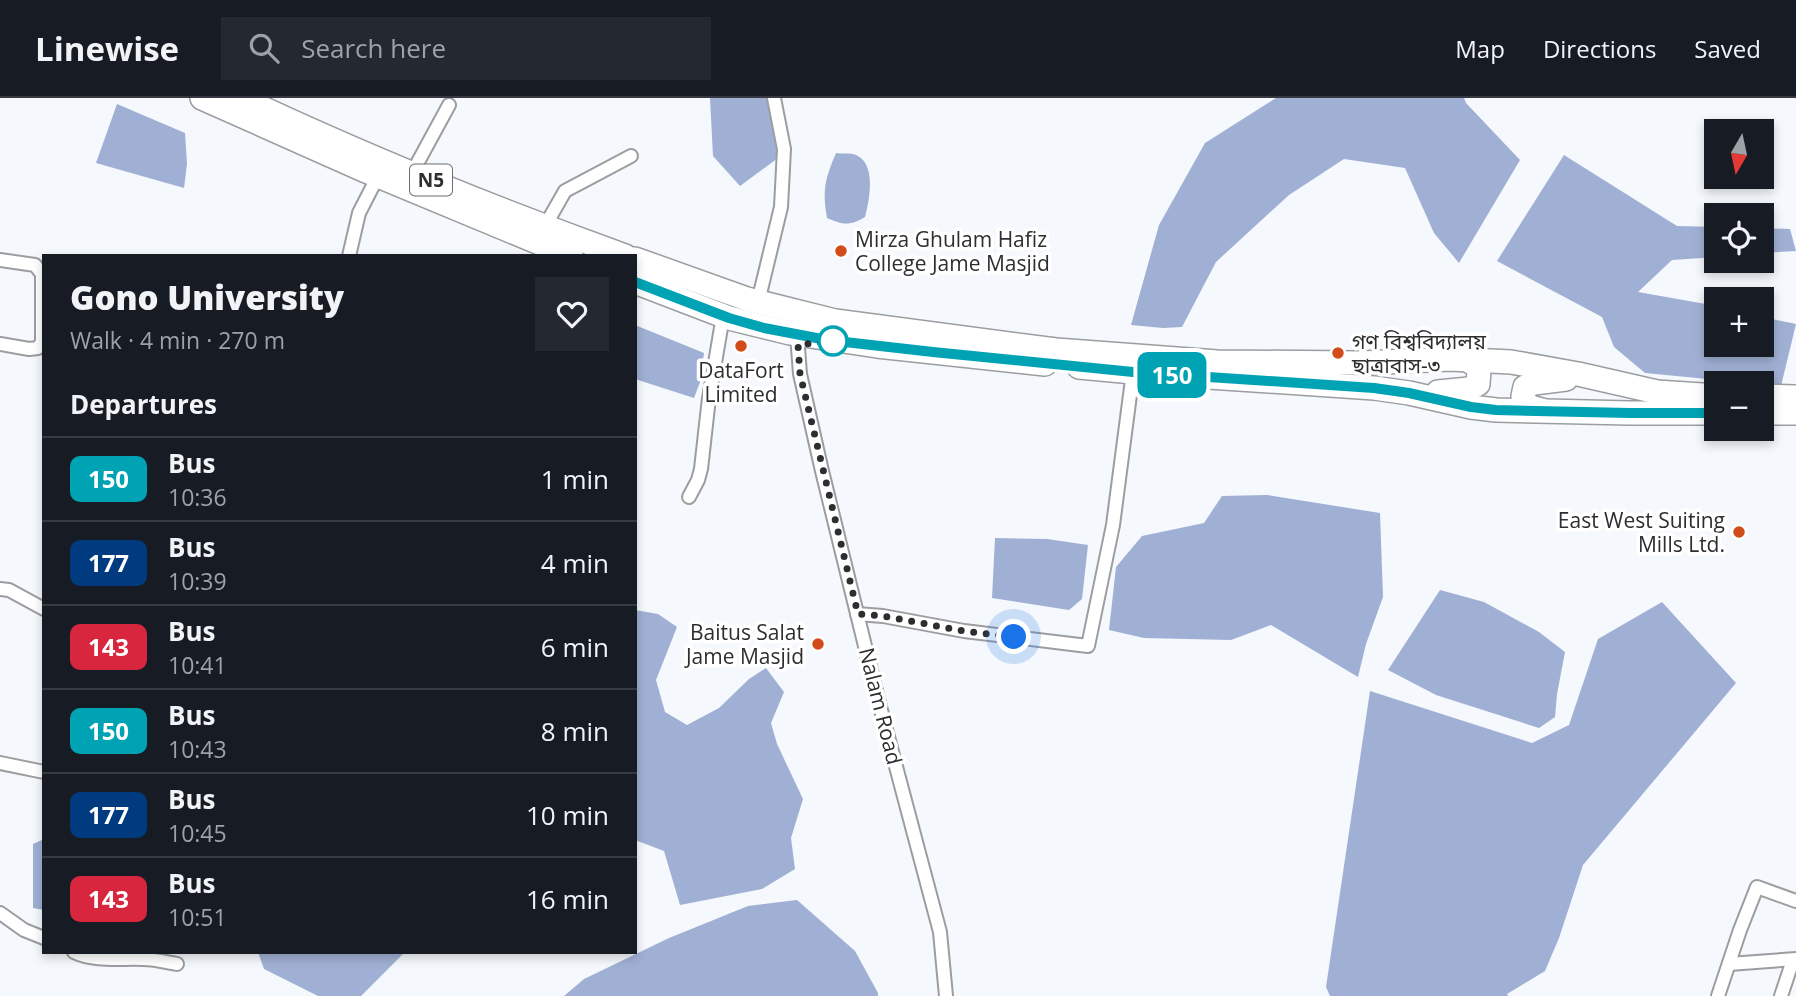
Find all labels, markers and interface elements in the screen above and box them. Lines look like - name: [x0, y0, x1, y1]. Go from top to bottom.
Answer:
- search box: [221, 17, 711, 80]
- text: Linewise: [35, 26, 179, 71]
- icon: search: [245, 29, 283, 67]
- text: Search here: [301, 30, 446, 66]
- text: Map: [1455, 32, 1505, 65]
- text: Directions: [1543, 32, 1656, 65]
- text: Saved: [1694, 32, 1761, 65]
- north arrow: [1704, 119, 1774, 189]
- map controls: [1704, 119, 1774, 441]
- road number: N5: [410, 164, 452, 195]
- button: locate: [1704, 203, 1774, 273]
- place label: Mirza Ghulam Hafiz College Jame Masjid: [855, 225, 1050, 277]
- marker: Mirza Ghulam Hafiz College Jame Masjid: [833, 243, 849, 259]
- text: Gono University: [70, 275, 344, 320]
- button: heart: [535, 277, 609, 351]
- button: +: [1704, 287, 1774, 357]
- text: Walk · 4 min · 270 m: [70, 324, 285, 356]
- unlabelled marker: [818, 326, 848, 356]
- place label: গণ বিশ্ববিদ্যালয় ছাত্রাবাস-৩: [1351, 327, 1487, 379]
- marker: DataFort Limited: [733, 338, 749, 354]
- marker: গণ বিশ্ববিদ্যালয় ছাত্রাবাস-৩: [1330, 345, 1346, 361]
- line badge: 150: [1132, 352, 1212, 398]
- place label: DataFort Limited: [698, 356, 784, 408]
- text: 150: [1151, 358, 1193, 391]
- button: −: [1704, 371, 1774, 441]
- text: Departures: [70, 386, 217, 422]
- text: Bus: [168, 445, 215, 481]
- text: 1 min: [541, 461, 609, 497]
- text: 150: [88, 462, 129, 495]
- text: 10:36: [168, 481, 227, 513]
- place label: East West Suiting Mills Ltd.: [1558, 506, 1725, 558]
- marker: East West Suiting Mills Ltd.: [1731, 524, 1747, 540]
- text: Bus: [168, 529, 215, 565]
- text: 4 min: [541, 545, 609, 581]
- text: 177: [88, 546, 129, 579]
- text: 10:39: [168, 565, 227, 597]
- text: Bus: [168, 613, 215, 649]
- place label: Baitus Salat Jame Masjid: [684, 618, 804, 670]
- your location: [996, 619, 1031, 654]
- text: 6 min: [541, 629, 609, 665]
- text: 143: [88, 630, 129, 663]
- marker: Baitus Salat Jame Masjid: [810, 636, 826, 652]
- street label: Nalam Road: [853, 645, 909, 767]
- text: 10:41: [168, 649, 227, 681]
- text: Bus: [168, 697, 215, 733]
- text: 8 min: [541, 713, 609, 749]
- text: 150: [88, 714, 129, 747]
- text: 10:43: [168, 733, 227, 765]
- text: Bus: [168, 781, 215, 817]
- text: 10 min: [526, 797, 609, 833]
- text: 177: [88, 798, 129, 831]
- text: 10:45: [168, 817, 227, 849]
- text: Bus: [168, 865, 215, 901]
- text: 16 min: [526, 881, 609, 917]
- text: 143: [88, 882, 129, 915]
- text: 10:51: [168, 901, 227, 933]

